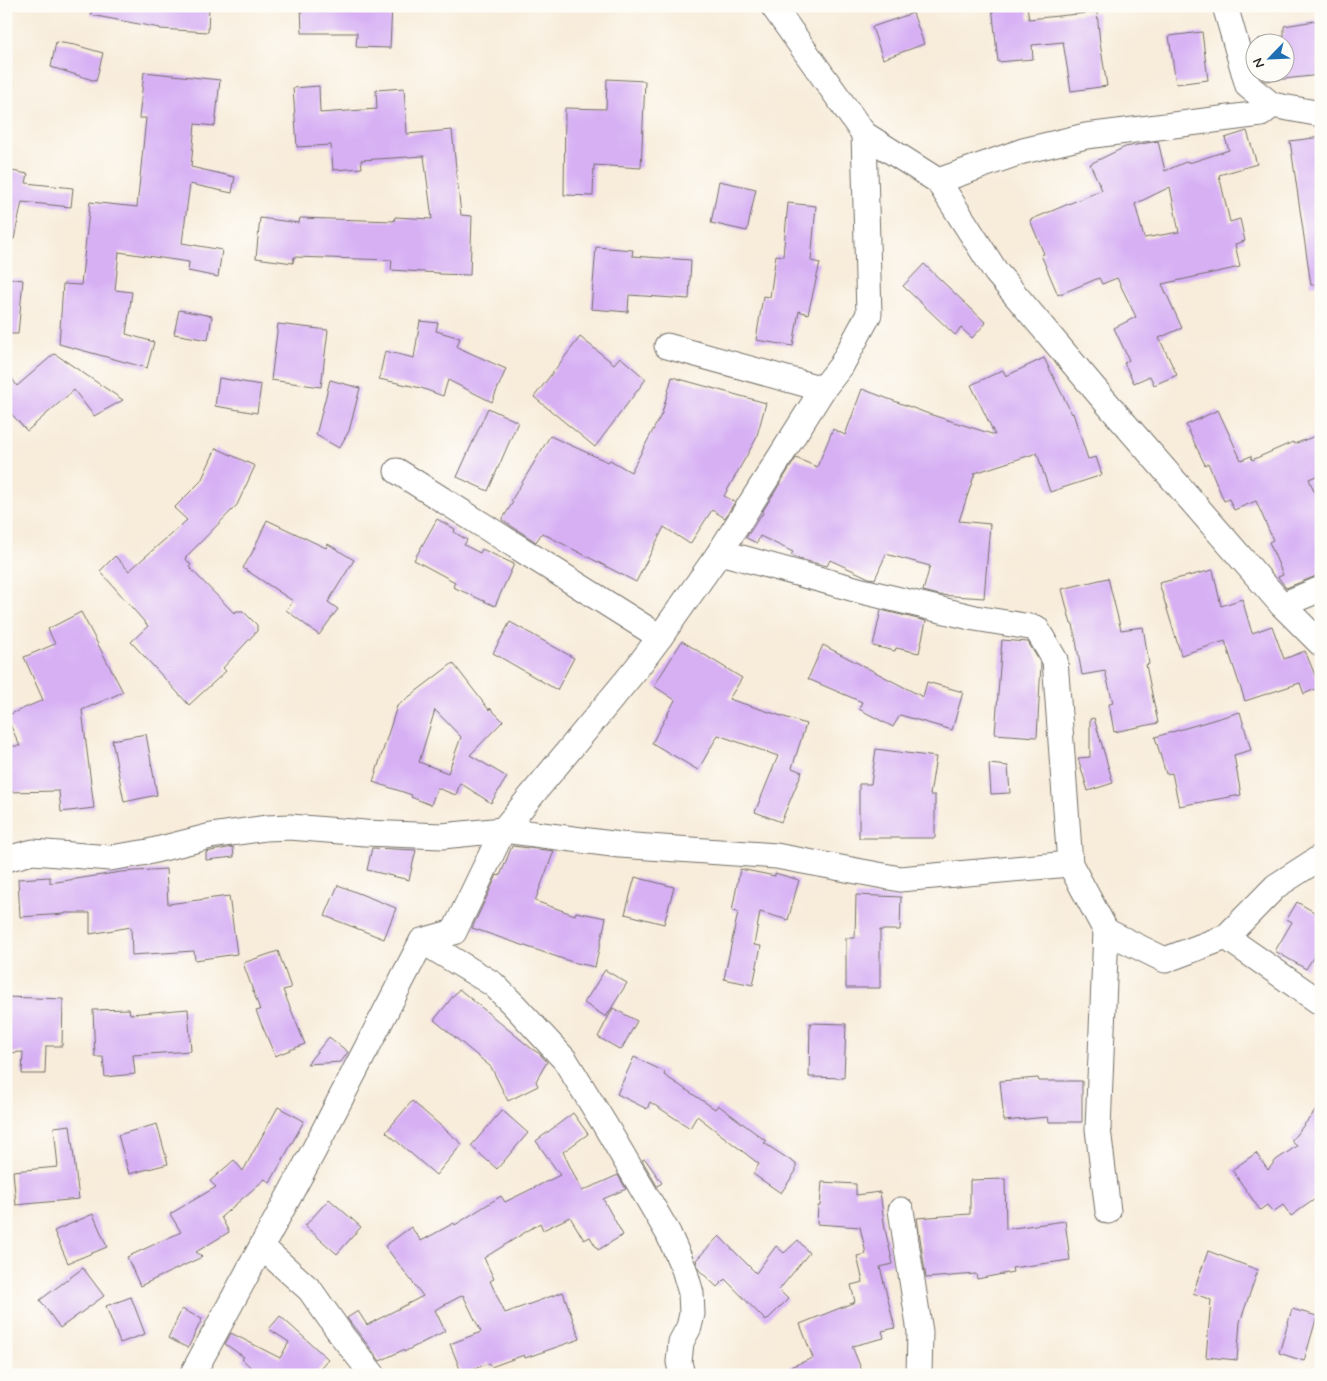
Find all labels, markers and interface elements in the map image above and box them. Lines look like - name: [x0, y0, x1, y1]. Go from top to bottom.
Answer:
- north arrow: [1244, 32, 1294, 82]
- text: N: [1249, 55, 1269, 71]

